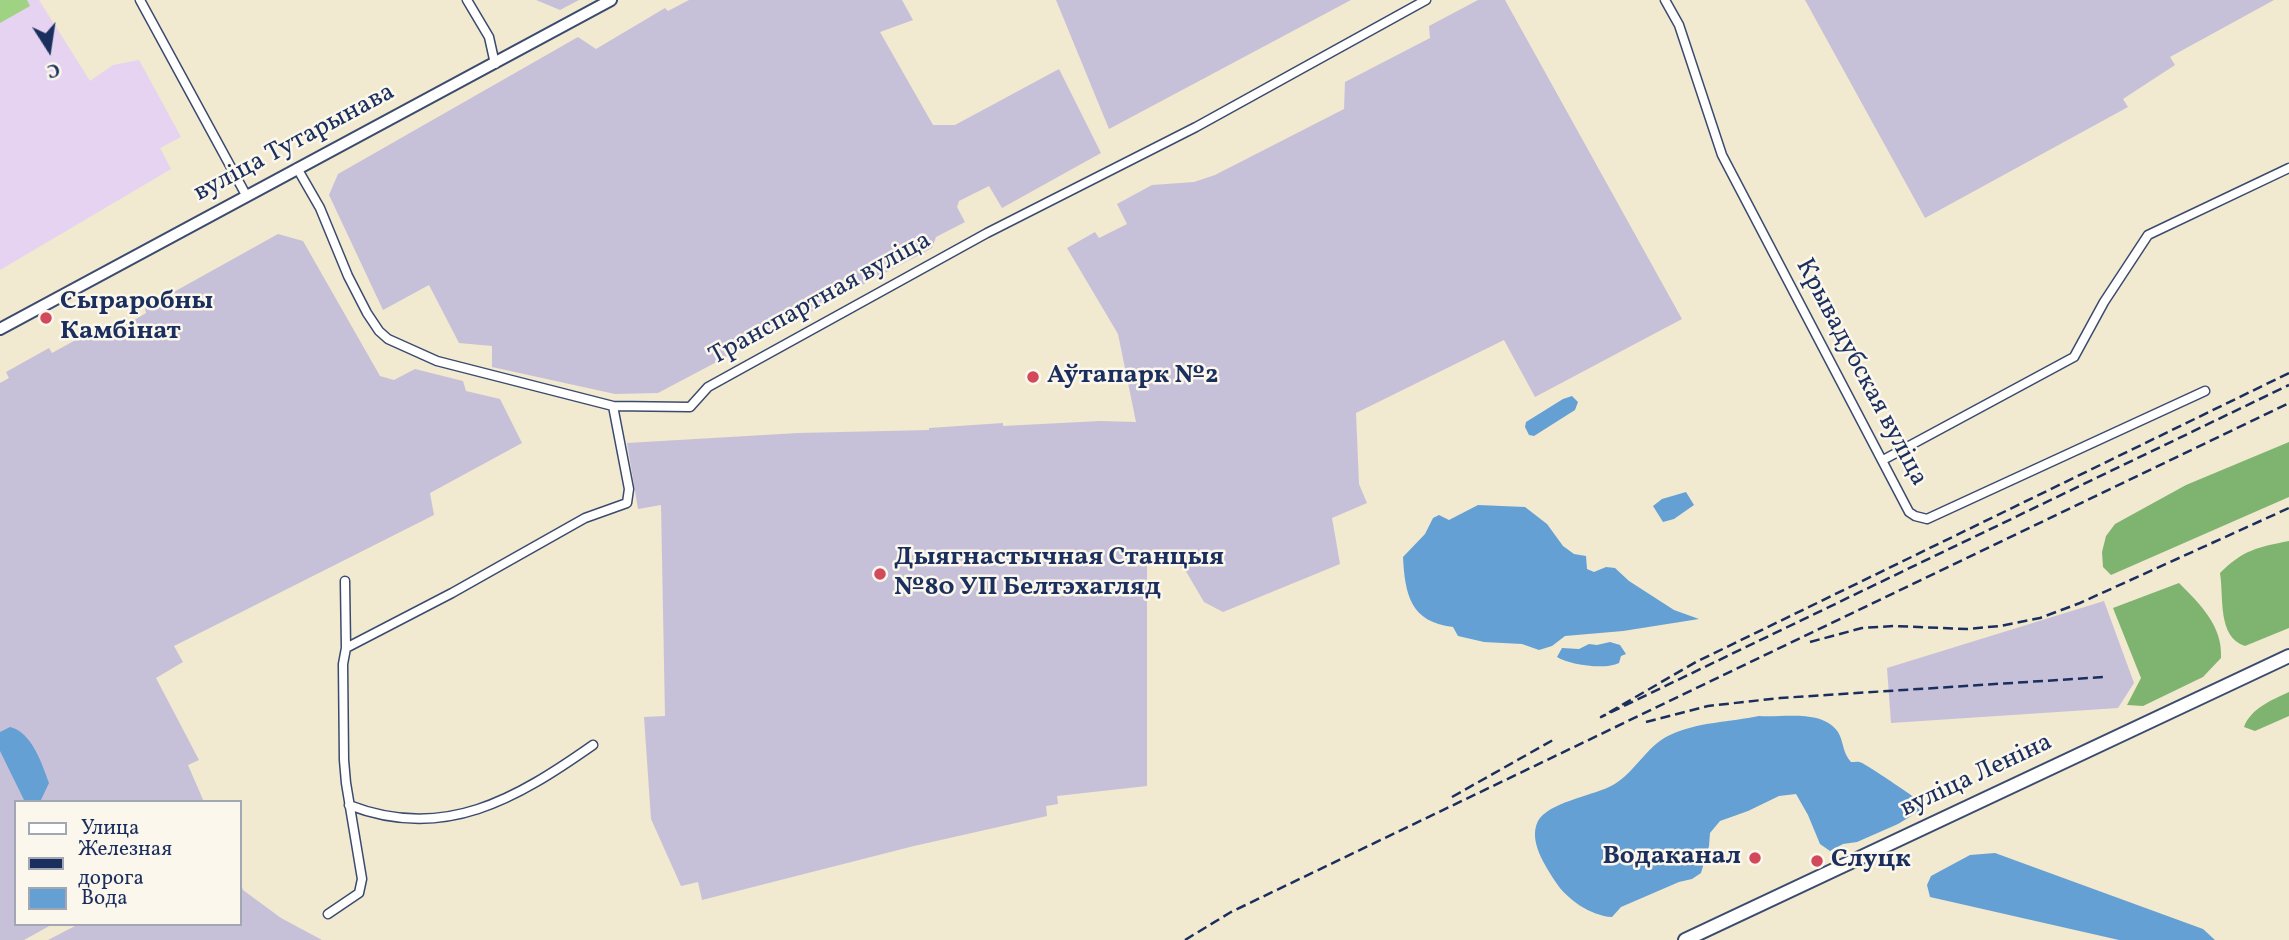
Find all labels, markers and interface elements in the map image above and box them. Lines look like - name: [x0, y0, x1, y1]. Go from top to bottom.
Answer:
- north arrow: [14, 14, 84, 84]
- text: С: [45, 56, 62, 84]
- street label: вуліца Тутарынава: [189, 78, 401, 210]
- street label: Транспартная вуліца: [705, 226, 937, 374]
- street label: Крывадубская вуліца: [1787, 254, 1933, 492]
- place label: Сыраробны Камбінат: [60, 287, 213, 348]
- marker: Сыраробны Камбінат: [38, 310, 54, 326]
- place label: Аўтапарк №2: [1047, 361, 1218, 393]
- marker: Аўтапарк №2: [1025, 369, 1041, 385]
- place label: Дыягнастычная Станцыя №80 УП Белтэхагляд: [894, 543, 1224, 604]
- marker: Дыягнастычная Станцыя №80 УП Белтэхагляд: [872, 566, 888, 582]
- street label: вуліца Леніна: [1896, 728, 2058, 826]
- legend: [14, 800, 242, 926]
- text: Улица: [81, 814, 139, 843]
- text: Железная дорога: [78, 835, 172, 893]
- place label: Водаканал: [1602, 842, 1741, 874]
- place label: Слуцк: [1831, 845, 1911, 877]
- marker: Водаканал: [1747, 850, 1763, 866]
- marker: Слуцк: [1809, 853, 1825, 869]
- text: Вода: [81, 884, 128, 913]

